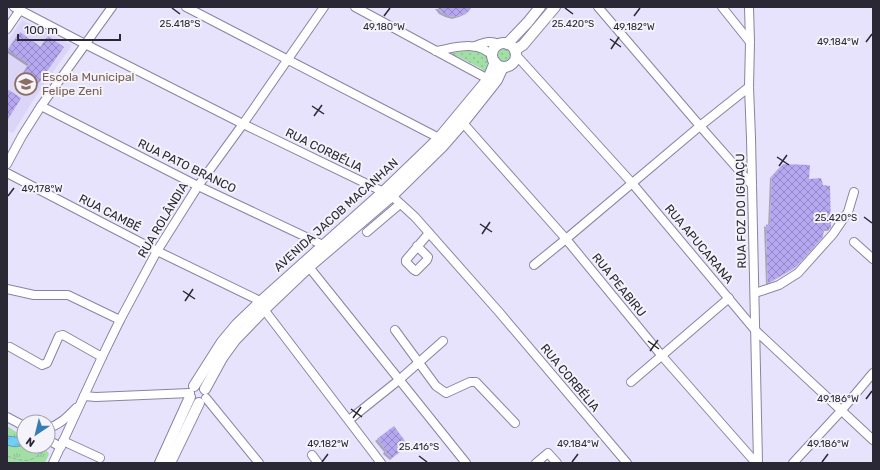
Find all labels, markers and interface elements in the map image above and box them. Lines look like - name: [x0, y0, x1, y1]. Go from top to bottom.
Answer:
- scale bar: [18, 16, 120, 42]
- text: 25.418°S: [160, 18, 200, 30]
- text: 25.420°S: [552, 18, 594, 30]
- text: 49.180°W: [363, 21, 405, 33]
- text: 49.182°W: [613, 21, 655, 33]
- text: 100 m: [24, 23, 58, 37]
- text: 49.184°W: [817, 36, 859, 48]
- place label: Escola Municipal Felipe Zeni: [42, 70, 135, 98]
- school or university icon: Escola Municipal Felipe Zeni: [13, 71, 39, 97]
- street label: RUA CORBÉLIA: [283, 125, 365, 175]
- street label: RUA PATO BRANCO: [136, 136, 238, 196]
- street label: RUA FOZ DO IGUAÇU: [733, 153, 749, 269]
- street label: AVENIDA JACOB MACANHAN: [271, 156, 401, 274]
- street label: RUA ROLÂNDIA: [135, 180, 191, 260]
- text: 49.178°W: [22, 183, 62, 195]
- street label: RUA CAMBÉ: [77, 191, 143, 235]
- street label: RUA APUCARANA: [662, 202, 736, 286]
- text: 25.420°S: [815, 212, 857, 224]
- street label: RUA PEABIRU: [589, 251, 649, 319]
- street label: RUA CORBÉLIA: [538, 341, 602, 415]
- text: 49.186°W: [817, 393, 859, 405]
- north arrow: [16, 414, 56, 454]
- text: N: [24, 434, 38, 449]
- text: 49.182°W: [307, 438, 349, 450]
- text: 49.184°W: [557, 438, 599, 450]
- text: 49.186°W: [807, 438, 849, 450]
- text: 25.416°S: [399, 441, 439, 453]

